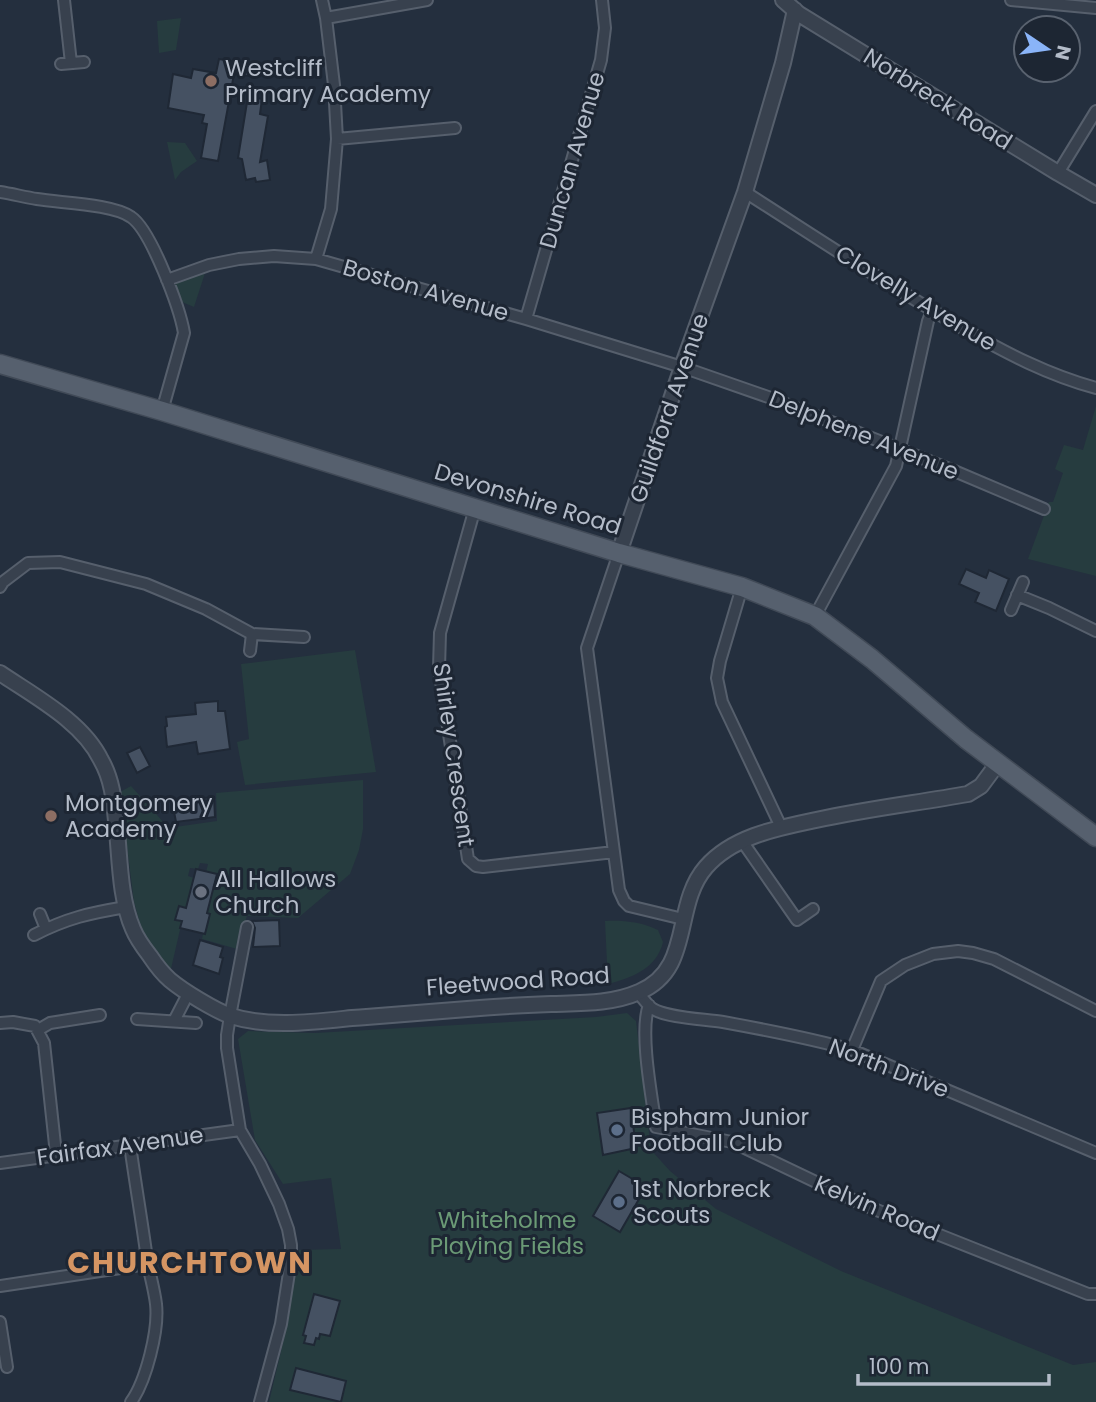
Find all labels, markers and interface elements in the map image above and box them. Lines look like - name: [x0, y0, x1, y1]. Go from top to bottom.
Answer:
- north arrow: [1012, 14, 1082, 84]
- street label: Norbreck Road: [858, 40, 1018, 158]
- text: N: [1048, 43, 1078, 63]
- place label: Westcliff Primary Academy: [225, 52, 431, 110]
- street label: Duncan Avenue: [531, 68, 613, 252]
- marker: Westcliff Primary Academy: [203, 73, 219, 89]
- street label: Clovelly Avenue: [830, 237, 1002, 359]
- street label: Boston Avenue: [339, 251, 513, 329]
- street label: Guildford Avenue: [622, 309, 716, 507]
- street label: Delphene Avenue: [764, 382, 964, 488]
- street label: Devonshire Road: [431, 455, 625, 543]
- street label: Shirley Crescent: [425, 661, 483, 849]
- place label: Montgomery Academy: [65, 787, 212, 845]
- marker: Montgomery Academy: [43, 808, 59, 824]
- place label: All Hallows Church: [215, 863, 336, 921]
- marker: All Hallows Church: [193, 884, 209, 900]
- street label: Fleetwood Road: [425, 959, 611, 1003]
- street label: North Drive: [824, 1030, 954, 1106]
- place label: Bispham Junior Football Club: [631, 1101, 809, 1159]
- street label: Fairfax Avenue: [35, 1118, 205, 1174]
- marker: Bispham Junior Football Club: [609, 1122, 625, 1138]
- street label: Kelvin Road: [810, 1167, 944, 1249]
- place label: 1st Norbreck Scouts: [633, 1173, 771, 1231]
- marker: 1st Norbreck Scouts: [611, 1194, 627, 1210]
- park label: Whiteholme Playing Fields: [430, 1204, 584, 1262]
- district label: CHURCHTOWN: [67, 1241, 313, 1284]
- scale bar: [858, 1342, 1049, 1386]
- text: 100 m: [869, 1352, 929, 1381]

